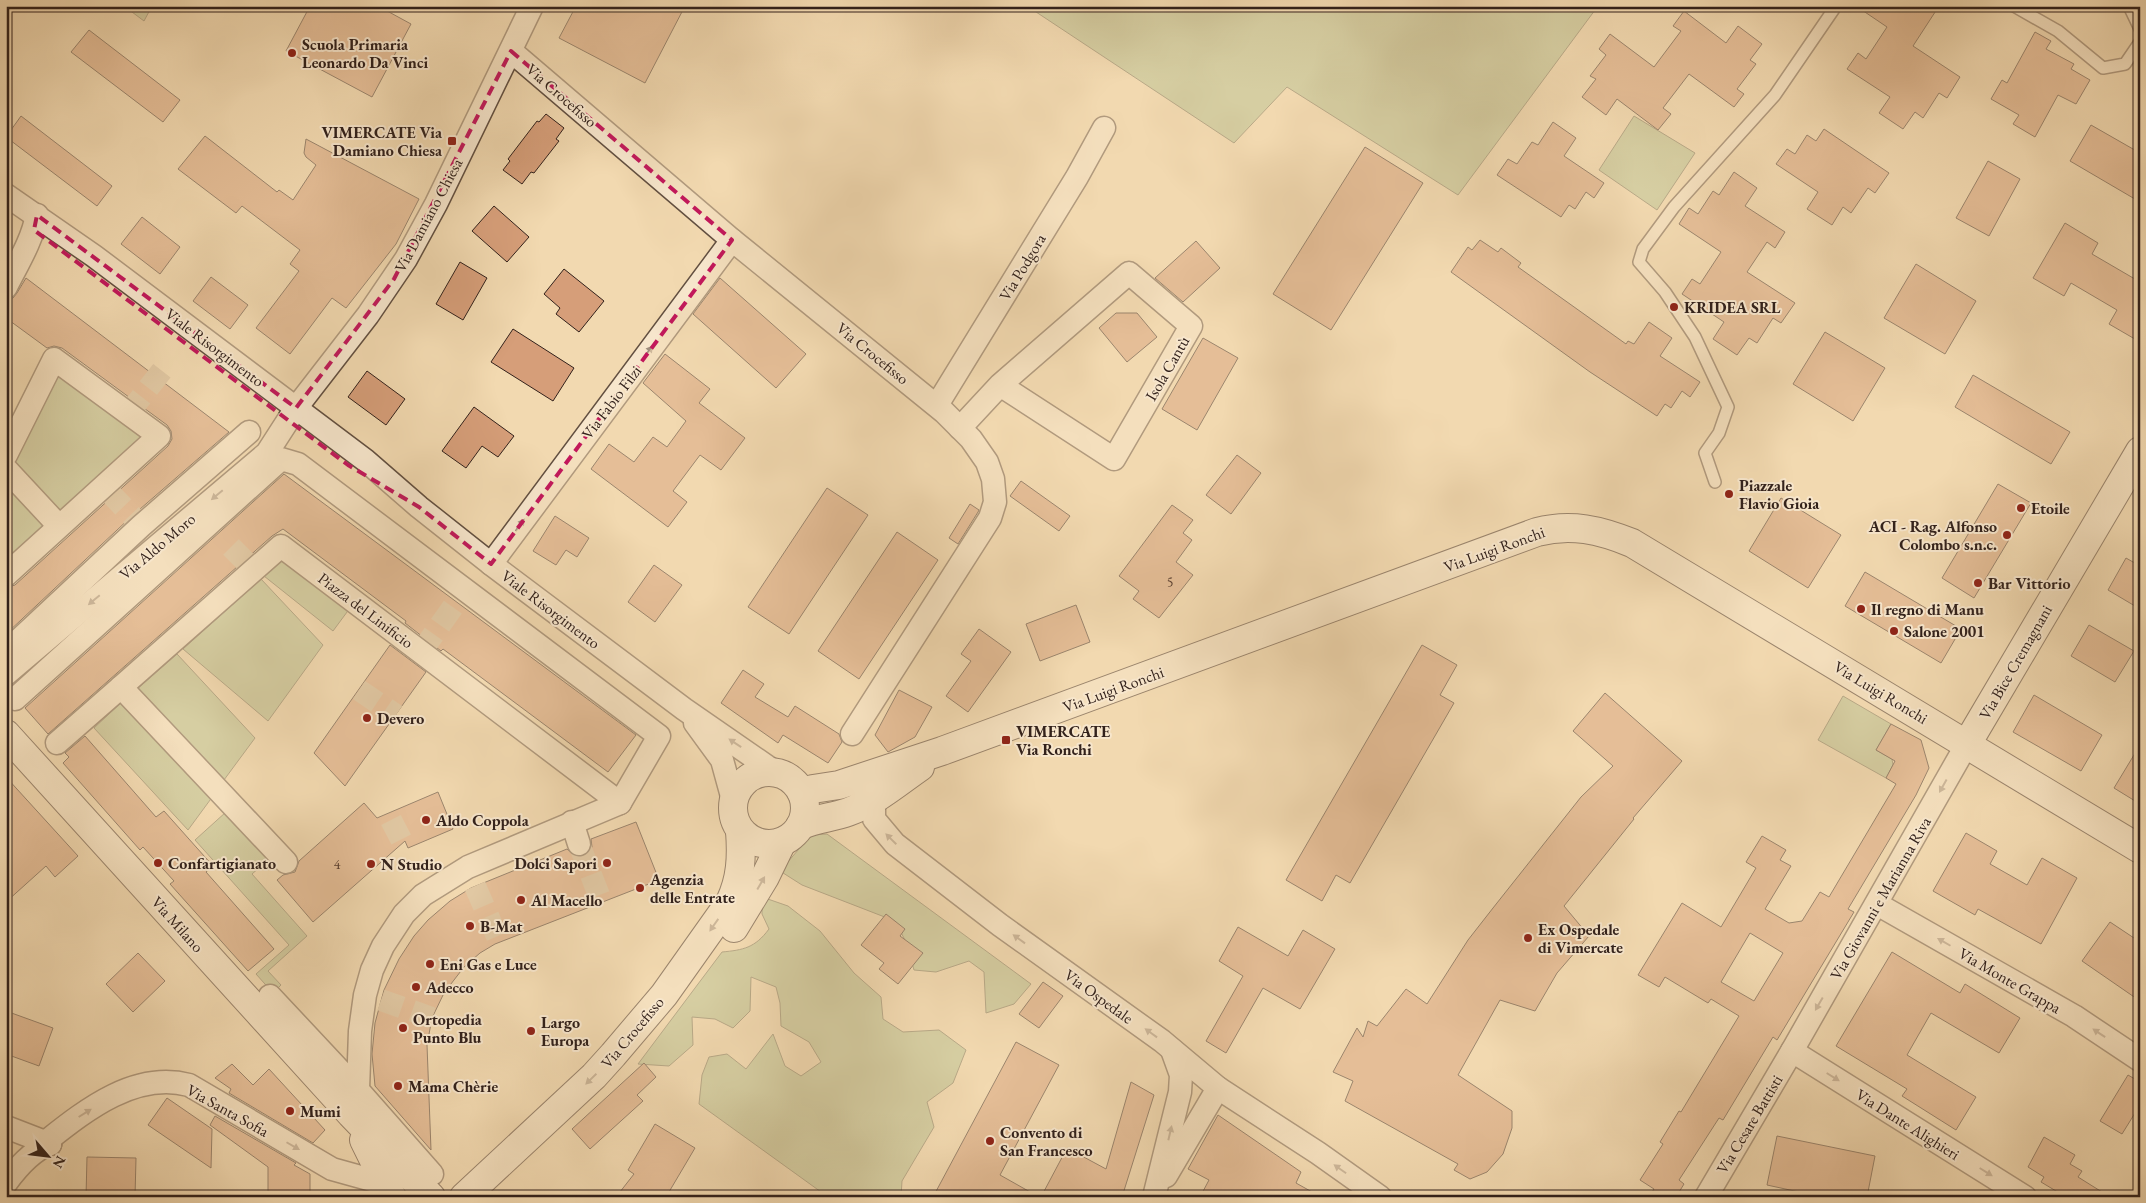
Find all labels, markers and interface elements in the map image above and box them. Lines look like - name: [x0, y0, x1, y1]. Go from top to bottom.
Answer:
- place label: Scuola Primaria Leonardo Da Vinci: [302, 34, 428, 73]
- marker: Scuola Primaria Leonardo Da Vinci: [286, 47, 298, 59]
- street label: Via Crocefisso: [522, 59, 602, 132]
- place label: VIMERCATE Via Damiano Chiesa: [321, 122, 443, 161]
- marker: VIMERCATE Via Damiano Chiesa: [446, 135, 458, 147]
- street label: Via Damiano Chiesa: [390, 154, 468, 276]
- street label: Via Podgora: [994, 229, 1051, 305]
- place label: KRIDEA SRL: [1684, 297, 1781, 318]
- marker: KRIDEA SRL: [1668, 301, 1680, 313]
- street label: Viale Risorgimento: [161, 303, 268, 392]
- street label: Via Crocefisso: [832, 318, 913, 389]
- street label: Isola Cantù: [1140, 332, 1195, 404]
- one-way arrow: [643, 345, 653, 359]
- street label: Via Fabio Filzi: [577, 361, 646, 443]
- place label: Piazzale Flavio Gioia: [1739, 475, 1820, 514]
- marker: Piazzale Flavio Gioia: [1723, 488, 1735, 500]
- one-way arrow: [212, 489, 224, 501]
- place label: Etoile: [2031, 498, 2070, 519]
- marker: Etoile: [2015, 502, 2027, 514]
- street label: Via Aldo Moro: [115, 508, 200, 584]
- place label: ACI - Rag. Alfonso Colombo s.n.c.: [1868, 516, 1997, 555]
- one-way arrow: [514, 519, 525, 532]
- street label: Via Luigi Ronchi: [1441, 521, 1548, 577]
- marker: ACI - Rag. Alfonso Colombo s.n.c.: [2001, 529, 2013, 541]
- street label: Viale Risorgimento: [497, 565, 604, 654]
- street label: Piazza del Linificio: [314, 568, 418, 653]
- house number: 5: [1167, 573, 1173, 591]
- place label: Bar Vittorio: [1988, 573, 2070, 594]
- marker: Bar Vittorio: [1972, 577, 1984, 589]
- one-way arrow: [87, 595, 100, 606]
- place label: Il regno di Manu: [1871, 599, 1984, 620]
- street label: Via Bice Cremagnani: [1974, 601, 2057, 723]
- marker: Il regno di Manu: [1855, 603, 1867, 615]
- place label: Salone 2001: [1904, 621, 1985, 642]
- marker: Salone 2001: [1888, 625, 1900, 637]
- street label: Via Luigi Ronchi: [1830, 656, 1932, 729]
- street label: Via Luigi Ronchi: [1060, 661, 1167, 717]
- place label: Devero: [377, 708, 424, 729]
- marker: Devero: [361, 712, 373, 724]
- place label: VIMERCATE Via Ronchi: [1016, 721, 1110, 760]
- marker: VIMERCATE Via Ronchi: [1000, 734, 1012, 746]
- one-way arrow: [728, 738, 742, 748]
- one-way arrow: [1939, 779, 1947, 794]
- place label: Aldo Coppola: [435, 810, 530, 831]
- street label: Via Giovanni e Marianna Riva: [1825, 812, 1936, 984]
- marker: Aldo Coppola: [420, 814, 432, 826]
- one-way arrow: [885, 833, 897, 845]
- place label: Confartigianato: [168, 853, 276, 874]
- place label: Dolci Sapori: [514, 853, 597, 874]
- place label: N Studio: [381, 854, 442, 875]
- house number: 4: [334, 855, 341, 873]
- marker: Confartigianato: [152, 857, 164, 869]
- marker: Dolci Sapori: [601, 857, 613, 869]
- marker: N Studio: [365, 858, 377, 870]
- place label: Agenzia delle Entrate: [649, 869, 735, 908]
- one-way arrow: [757, 877, 766, 890]
- marker: Agenzia delle Entrate: [634, 882, 646, 894]
- place label: Al Macello: [530, 890, 602, 911]
- street label: Via Milano: [147, 892, 209, 957]
- marker: Al Macello: [515, 894, 527, 906]
- place label: B-Mat: [480, 916, 522, 937]
- one-way arrow: [709, 918, 719, 932]
- place label: Ex Ospedale di Vimercate: [1538, 919, 1623, 958]
- marker: B-Mat: [464, 920, 476, 932]
- marker: Ex Ospedale di Vimercate: [1522, 932, 1534, 944]
- one-way arrow: [1012, 934, 1026, 944]
- one-way arrow: [1936, 938, 1951, 946]
- street label: Via Monte Grappa: [1955, 943, 2065, 1019]
- place label: Eni Gas e Luce: [440, 954, 537, 975]
- marker: Eni Gas e Luce: [424, 958, 436, 970]
- street label: Via Ospedale: [1060, 964, 1137, 1028]
- place label: Adecco: [425, 977, 474, 998]
- marker: Adecco: [410, 981, 422, 993]
- street label: Via Crocefisso: [596, 992, 669, 1073]
- one-way arrow: [1815, 997, 1824, 1010]
- place label: Ortopedia Punto Blu: [413, 1009, 483, 1048]
- place label: Largo Europa: [541, 1012, 590, 1051]
- marker: Ortopedia Punto Blu: [397, 1022, 409, 1034]
- marker: Largo Europa: [525, 1025, 537, 1037]
- one-way arrow: [1144, 1028, 1158, 1038]
- one-way arrow: [2092, 1028, 2106, 1038]
- street label: Via Cesare Battisti: [1712, 1071, 1787, 1178]
- one-way arrow: [1827, 1072, 1840, 1082]
- one-way arrow: [585, 1073, 597, 1085]
- place label: Mama Chèrie: [408, 1076, 498, 1097]
- street label: Via Santa Sofia: [183, 1079, 273, 1142]
- marker: Mama Chèrie: [392, 1080, 404, 1092]
- street label: Via Dante Alighieri: [1852, 1084, 1964, 1165]
- place label: Mumi: [300, 1101, 341, 1122]
- marker: Mumi: [284, 1105, 296, 1117]
- one-way arrow: [78, 1109, 91, 1118]
- place label: Convento di San Francesco: [1000, 1122, 1093, 1161]
- one-way arrow: [1166, 1125, 1174, 1140]
- north arrow: [22, 1130, 72, 1180]
- marker: Convento di San Francesco: [984, 1135, 996, 1147]
- one-way arrow: [286, 1142, 300, 1151]
- text: N: [49, 1153, 70, 1172]
- one-way arrow: [1333, 1164, 1347, 1174]
- one-way arrow: [1979, 1168, 1992, 1177]

